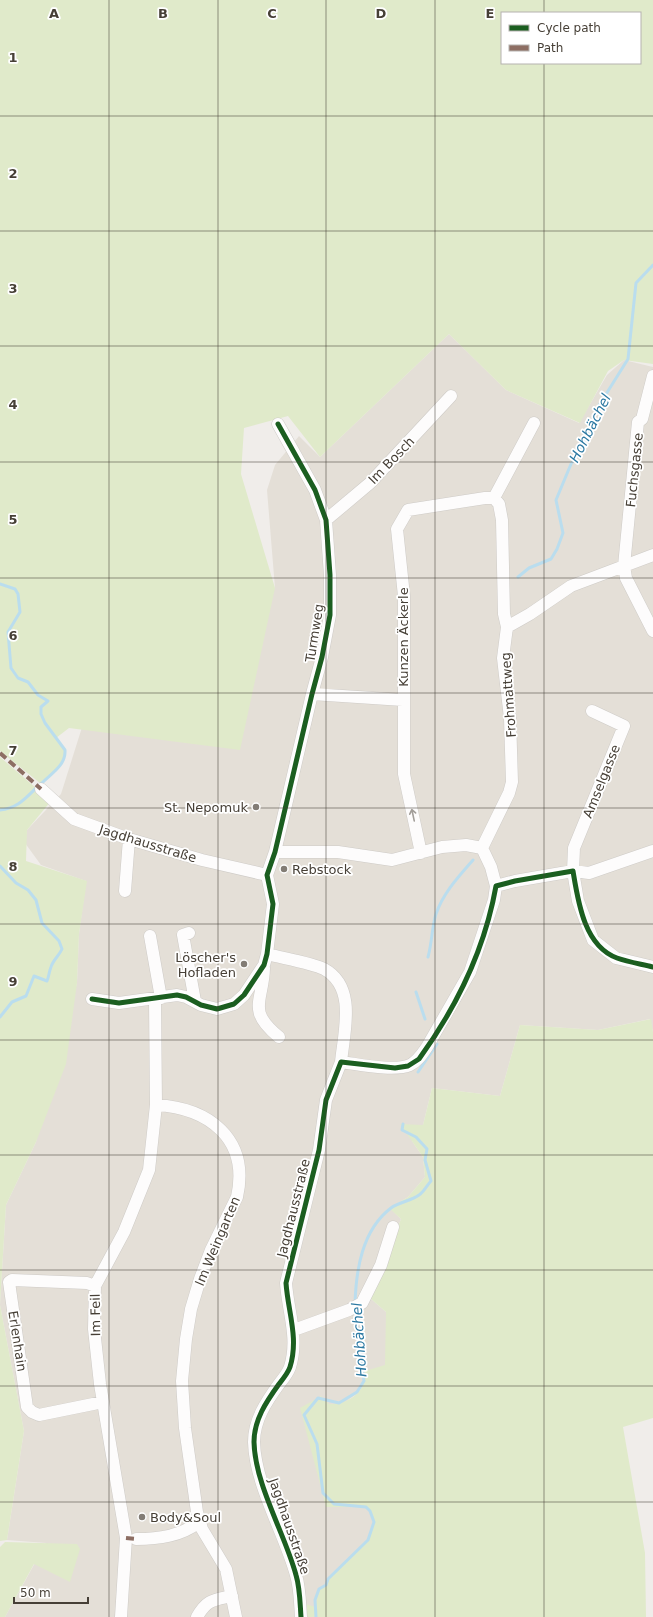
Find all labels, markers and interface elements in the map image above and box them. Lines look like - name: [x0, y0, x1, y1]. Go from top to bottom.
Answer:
- text: A: [49, 6, 59, 21]
- text: B: [158, 6, 168, 21]
- text: C: [267, 6, 277, 21]
- text: D: [376, 6, 387, 21]
- text: E: [486, 6, 494, 21]
- legend: [501, 12, 641, 64]
- text: Cycle path: [537, 21, 601, 35]
- text: Path: [537, 41, 563, 55]
- text: 1: [8, 50, 18, 65]
- text: 2: [8, 166, 18, 181]
- text: 3: [8, 281, 18, 296]
- water label: Hohbächel: [566, 391, 614, 465]
- text: 4: [8, 397, 18, 412]
- street label: Fuchsgasse: [623, 432, 646, 508]
- street label: Im Bosch: [365, 434, 417, 487]
- text: 5: [8, 512, 18, 527]
- street label: Kunzen Äckerle: [396, 587, 411, 687]
- street label: Turmweg: [302, 603, 327, 664]
- text: 6: [8, 628, 18, 643]
- street label: Frohmattweg: [498, 652, 519, 738]
- street label: Amselgasse: [580, 742, 623, 820]
- text: 7: [8, 743, 18, 758]
- place label: St. Nepomuk: [164, 800, 248, 815]
- marker: St. Nepomuk: [251, 802, 261, 812]
- one-way arrow: [408, 809, 416, 822]
- street label: Jagdhausstraße: [96, 821, 198, 865]
- text: 8: [8, 859, 18, 874]
- place label: Rebstock: [292, 862, 352, 877]
- marker: Rebstock: [279, 864, 289, 874]
- place label: Löscher's Hofladen: [175, 950, 236, 980]
- marker: Löscher's Hofladen: [239, 959, 249, 969]
- text: 9: [8, 974, 18, 989]
- street label: Jagdhausstraße: [274, 1157, 313, 1260]
- street label: Im Weingarten: [192, 1194, 243, 1288]
- street label: Im Feil: [88, 1294, 103, 1336]
- water label: Hohbächel: [348, 1302, 370, 1378]
- street label: Erlenhain: [5, 1310, 30, 1373]
- street label: Jagdhausstraße: [266, 1475, 313, 1576]
- place label: Body&Soul: [150, 1510, 221, 1525]
- marker: Body&Soul: [137, 1512, 147, 1522]
- scale bar: [14, 1579, 88, 1605]
- text: 50 m: [20, 1586, 51, 1600]

